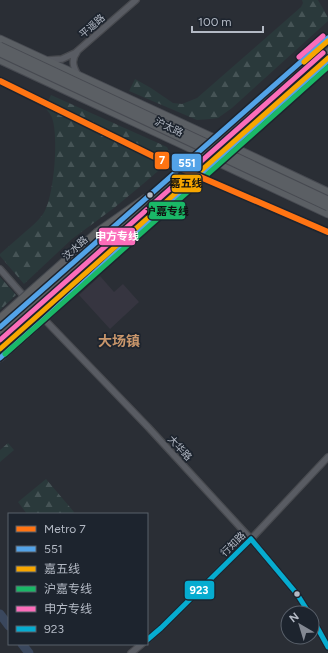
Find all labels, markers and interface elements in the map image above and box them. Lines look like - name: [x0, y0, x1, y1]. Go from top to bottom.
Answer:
- scale bar: [192, 8, 263, 34]
- street label: 平遥路: [76, 11, 108, 41]
- text: 100 m: [198, 15, 232, 29]
- street label: 沪太路: [153, 115, 185, 139]
- line badge: 7: [154, 151, 170, 170]
- line badge: 551: [171, 153, 202, 172]
- text: 7: [159, 154, 165, 167]
- text: 551: [178, 157, 196, 170]
- line badge: 嘉五线: [171, 174, 202, 193]
- text: 嘉五线: [170, 177, 203, 190]
- unlabelled marker: [145, 190, 155, 200]
- line badge: 沪嘉专线: [148, 201, 186, 220]
- text: 沪嘉专线: [145, 205, 189, 218]
- line badge: 申方专线: [98, 227, 136, 246]
- text: 申方专线: [95, 230, 139, 243]
- street label: 汶水路: [60, 233, 90, 263]
- district label: 大场镇: [98, 333, 140, 350]
- street label: 大华路: [165, 433, 195, 463]
- legend: [8, 513, 148, 645]
- text: Metro 7: [44, 522, 86, 536]
- street label: 行知路: [218, 529, 248, 559]
- text: 551: [44, 542, 63, 556]
- text: 嘉五线: [44, 562, 80, 576]
- line badge: 923: [184, 580, 215, 600]
- text: 沪嘉专线: [44, 582, 92, 596]
- text: 923: [190, 584, 208, 597]
- unlabelled marker: [292, 589, 302, 599]
- text: 申方专线: [44, 602, 92, 616]
- north arrow: [280, 605, 320, 645]
- text: N: [287, 610, 302, 625]
- text: 923: [44, 622, 64, 636]

